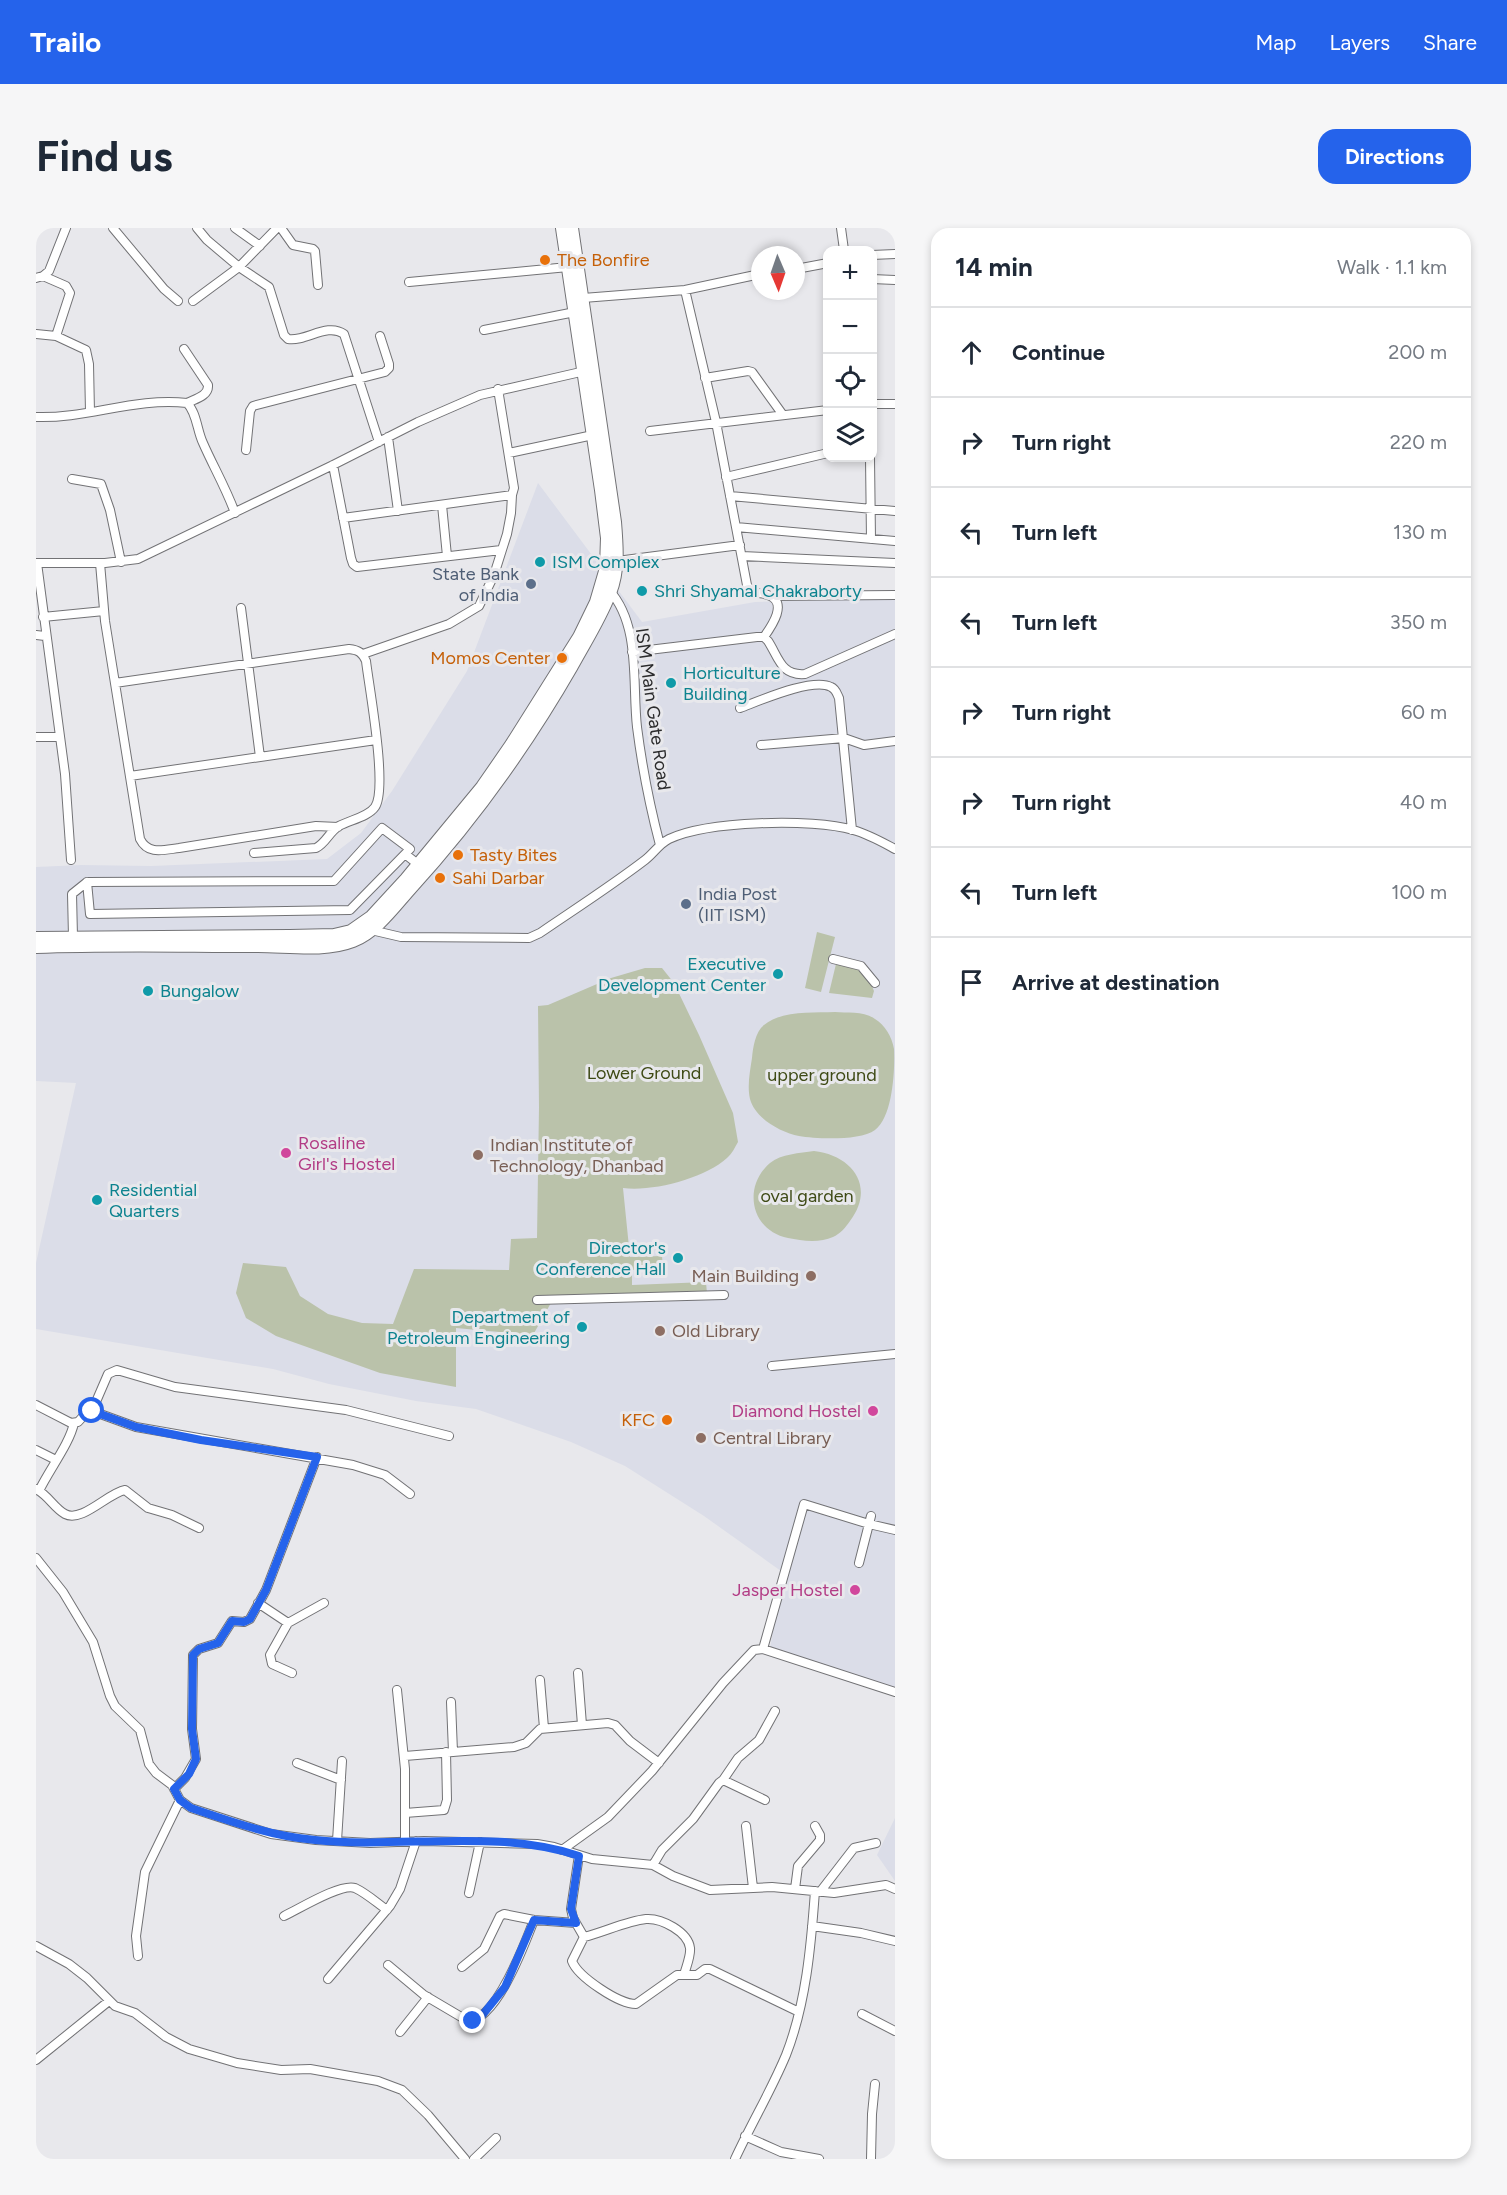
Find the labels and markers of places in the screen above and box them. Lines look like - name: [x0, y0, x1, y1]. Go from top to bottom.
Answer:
- place label: The Bonfire: [557, 249, 650, 271]
- marker: The Bonfire: [538, 253, 552, 267]
- place label: ISM Complex: [552, 551, 660, 573]
- marker: ISM Complex: [533, 555, 547, 569]
- place label: State Bank of India: [432, 563, 519, 606]
- marker: State Bank of India: [524, 577, 538, 591]
- place label: Shri Shyamal Chakraborty: [654, 580, 862, 602]
- marker: Shri Shyamal Chakraborty: [635, 584, 649, 598]
- place label: Momos Center: [430, 647, 550, 669]
- marker: Momos Center: [555, 651, 569, 665]
- place label: Horticulture Building: [683, 662, 781, 705]
- marker: Horticulture Building: [664, 676, 678, 690]
- place label: Tasty Bites: [470, 844, 557, 866]
- marker: Tasty Bites: [451, 848, 465, 862]
- place label: Sahi Darbar: [452, 867, 544, 889]
- marker: Sahi Darbar: [433, 871, 447, 885]
- place label: India Post (IIT ISM): [698, 883, 777, 926]
- marker: India Post (IIT ISM): [679, 897, 693, 911]
- place label: Executive Development Center: [598, 953, 766, 996]
- marker: Executive Development Center: [771, 967, 785, 981]
- place label: Bungalow: [160, 980, 239, 1002]
- marker: Bungalow: [141, 984, 155, 998]
- place label: Rosaline Girl's Hostel: [298, 1132, 395, 1175]
- place label: Indian Institute of Technology, Dhanbad: [490, 1134, 664, 1177]
- marker: Rosaline Girl's Hostel: [279, 1146, 293, 1160]
- marker: Indian Institute of Technology, Dhanbad: [471, 1148, 485, 1162]
- place label: Residential Quarters: [109, 1179, 197, 1222]
- marker: Residential Quarters: [90, 1193, 104, 1207]
- place label: Director's Conference Hall: [536, 1237, 666, 1280]
- marker: Director's Conference Hall: [671, 1251, 685, 1265]
- place label: Main Building: [691, 1265, 799, 1287]
- marker: Main Building: [804, 1269, 818, 1283]
- place label: Department of Petroleum Engineering: [387, 1306, 570, 1349]
- marker: Department of Petroleum Engineering: [575, 1320, 589, 1334]
- place label: Old Library: [672, 1320, 760, 1342]
- marker: Old Library: [653, 1324, 667, 1338]
- place label: Diamond Hostel: [732, 1400, 861, 1422]
- marker: Diamond Hostel: [866, 1404, 880, 1418]
- place label: KFC: [621, 1409, 655, 1431]
- marker: KFC: [660, 1413, 674, 1427]
- place label: Central Library: [713, 1427, 832, 1449]
- marker: Central Library: [694, 1431, 708, 1445]
- place label: Jasper Hostel: [732, 1579, 843, 1601]
- marker: Jasper Hostel: [848, 1583, 862, 1597]

